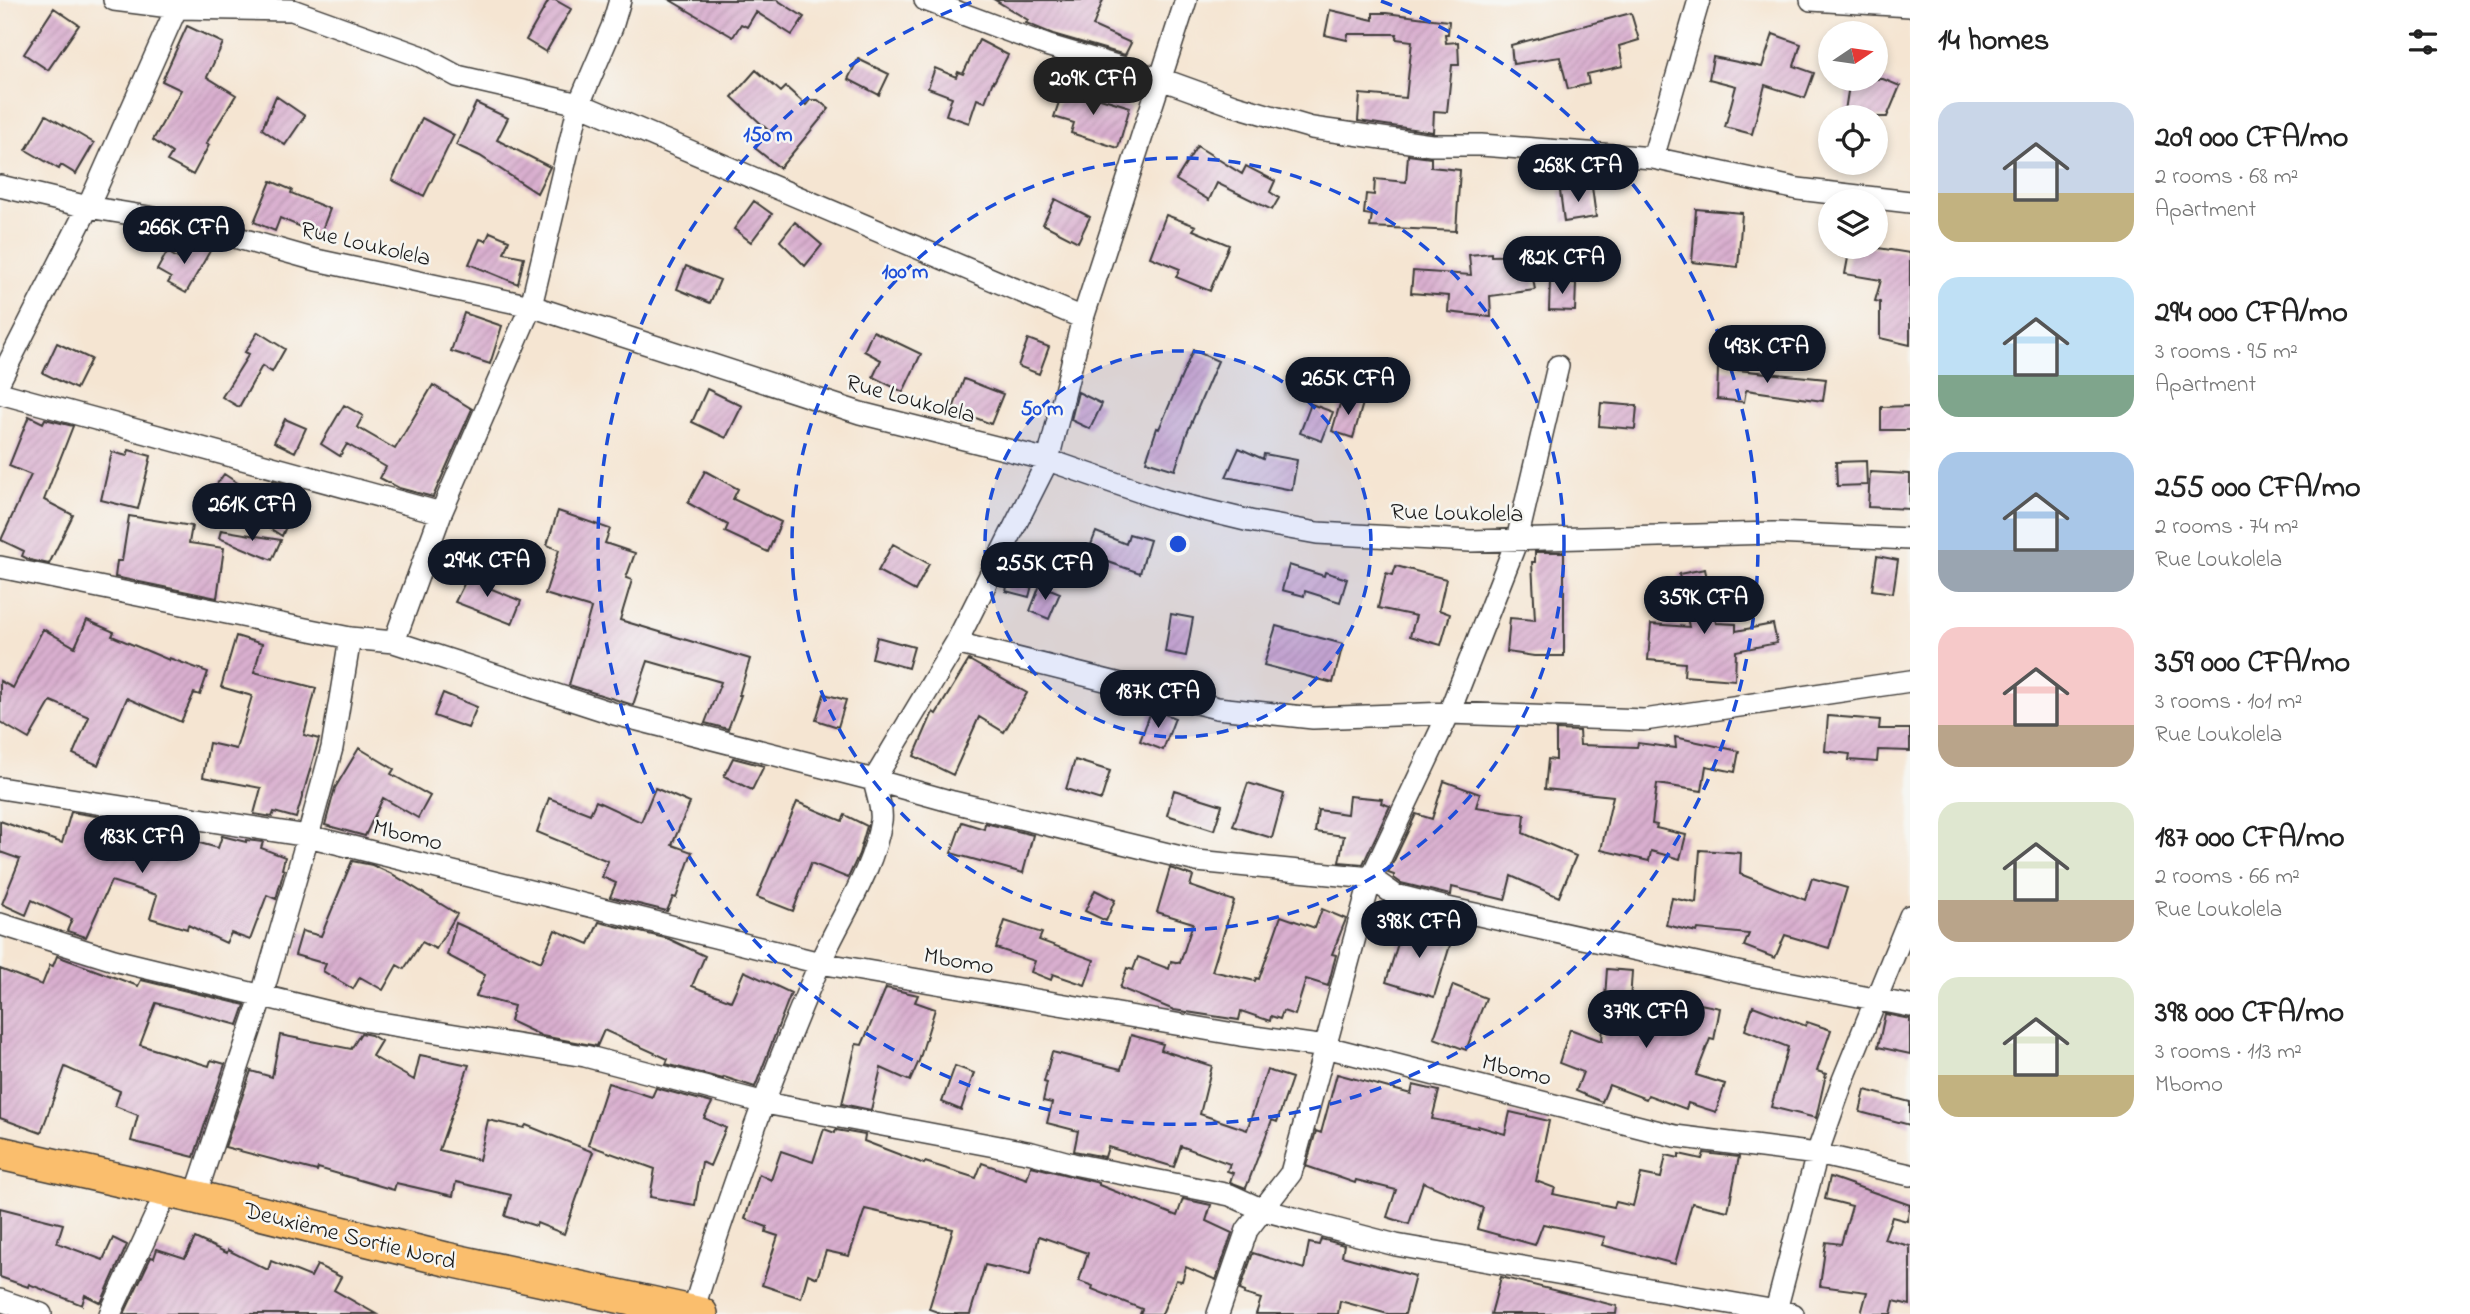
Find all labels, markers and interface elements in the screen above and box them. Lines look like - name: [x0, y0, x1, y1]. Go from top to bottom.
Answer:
- text: 14 homes: [1938, 20, 2049, 64]
- north arrow: [1818, 21, 1888, 91]
- map controls: [1818, 21, 1888, 259]
- icon: filters: [2404, 23, 2442, 61]
- pin: 209K CFA: [1021, 58, 1165, 117]
- text: 209K CFA: [1050, 63, 1136, 96]
- button: locate: [1818, 105, 1888, 175]
- text: 209 000 CFA/mo: [2155, 117, 2348, 161]
- text: 150 m: [743, 121, 793, 151]
- icon: home: [1994, 130, 2078, 214]
- pin: 268K CFA: [1506, 144, 1650, 204]
- text: 268K CFA: [1534, 150, 1622, 183]
- text: 2 rooms · 68 m²: [2155, 161, 2298, 194]
- button: layers: [1818, 189, 1888, 259]
- text: Apartment: [2155, 194, 2256, 227]
- pin: 266K CFA: [112, 206, 256, 266]
- text: 266K CFA: [139, 212, 229, 245]
- street label: Rue Loukolela: [297, 213, 434, 277]
- pin: 182K CFA: [1490, 236, 1634, 296]
- text: 182K CFA: [1519, 242, 1605, 275]
- text: 100 m: [882, 258, 928, 288]
- text: 294 000 CFA/mo: [2155, 292, 2348, 336]
- icon: home: [1994, 305, 2078, 389]
- pin: 493K CFA: [1695, 326, 1839, 385]
- text: 493K CFA: [1725, 331, 1809, 364]
- text: 3 rooms · 95 m²: [2155, 336, 2298, 369]
- pin: 265K CFA: [1276, 358, 1420, 417]
- text: 265K CFA: [1301, 363, 1395, 396]
- street label: Rue Loukolela: [842, 366, 979, 434]
- text: Apartment: [2155, 369, 2256, 402]
- text: 50 m: [1021, 395, 1063, 425]
- text: 255 000 CFA/mo: [2155, 467, 2361, 511]
- icon: home: [1994, 480, 2078, 564]
- pin: 261K CFA: [180, 484, 324, 543]
- text: 261K CFA: [208, 489, 296, 522]
- street label: Rue Loukolela: [1390, 496, 1524, 533]
- text: 2 rooms · 74 m²: [2155, 511, 2299, 544]
- centre of rings: [1166, 532, 1190, 556]
- pin: 294K CFA: [415, 540, 559, 599]
- pin: 255K CFA: [973, 542, 1117, 602]
- text: Rue Loukolela: [2155, 544, 2282, 577]
- text: 294K CFA: [444, 545, 530, 578]
- text: 255K CFA: [997, 548, 1093, 581]
- pin: 359K CFA: [1632, 576, 1776, 636]
- text: 359K CFA: [1660, 582, 1748, 615]
- text: 359 000 CFA/mo: [2155, 642, 2350, 686]
- icon: home: [1994, 655, 2078, 739]
- pin: 187K CFA: [1086, 670, 1230, 730]
- text: 187K CFA: [1116, 676, 1200, 709]
- text: 3 rooms · 101 m²: [2155, 686, 2302, 719]
- text: Rue Loukolela: [2155, 719, 2282, 752]
- street label: Mbomo: [369, 811, 446, 862]
- pin: 183K CFA: [70, 816, 214, 875]
- text: 187 000 CFA/mo: [2155, 817, 2345, 861]
- text: 183K CFA: [100, 821, 184, 854]
- icon: home: [1994, 830, 2078, 914]
- text: 2 rooms · 66 m²: [2155, 861, 2300, 894]
- text: Rue Loukolela: [2155, 894, 2282, 927]
- pin: 398K CFA: [1347, 900, 1491, 960]
- text: 398K CFA: [1377, 906, 1461, 939]
- street label: Mbomo: [921, 939, 996, 986]
- pin: 379K CFA: [1574, 990, 1718, 1050]
- text: 398 000 CFA/mo: [2155, 992, 2344, 1036]
- text: 379K CFA: [1604, 996, 1688, 1029]
- icon: home: [1994, 1005, 2078, 1089]
- text: 3 rooms · 113 m²: [2155, 1036, 2302, 1069]
- street label: Mbomo: [1478, 1046, 1555, 1097]
- text: Mbomo: [2155, 1069, 2223, 1102]
- street label: Deuxième Sortie Nord: [239, 1194, 460, 1281]

